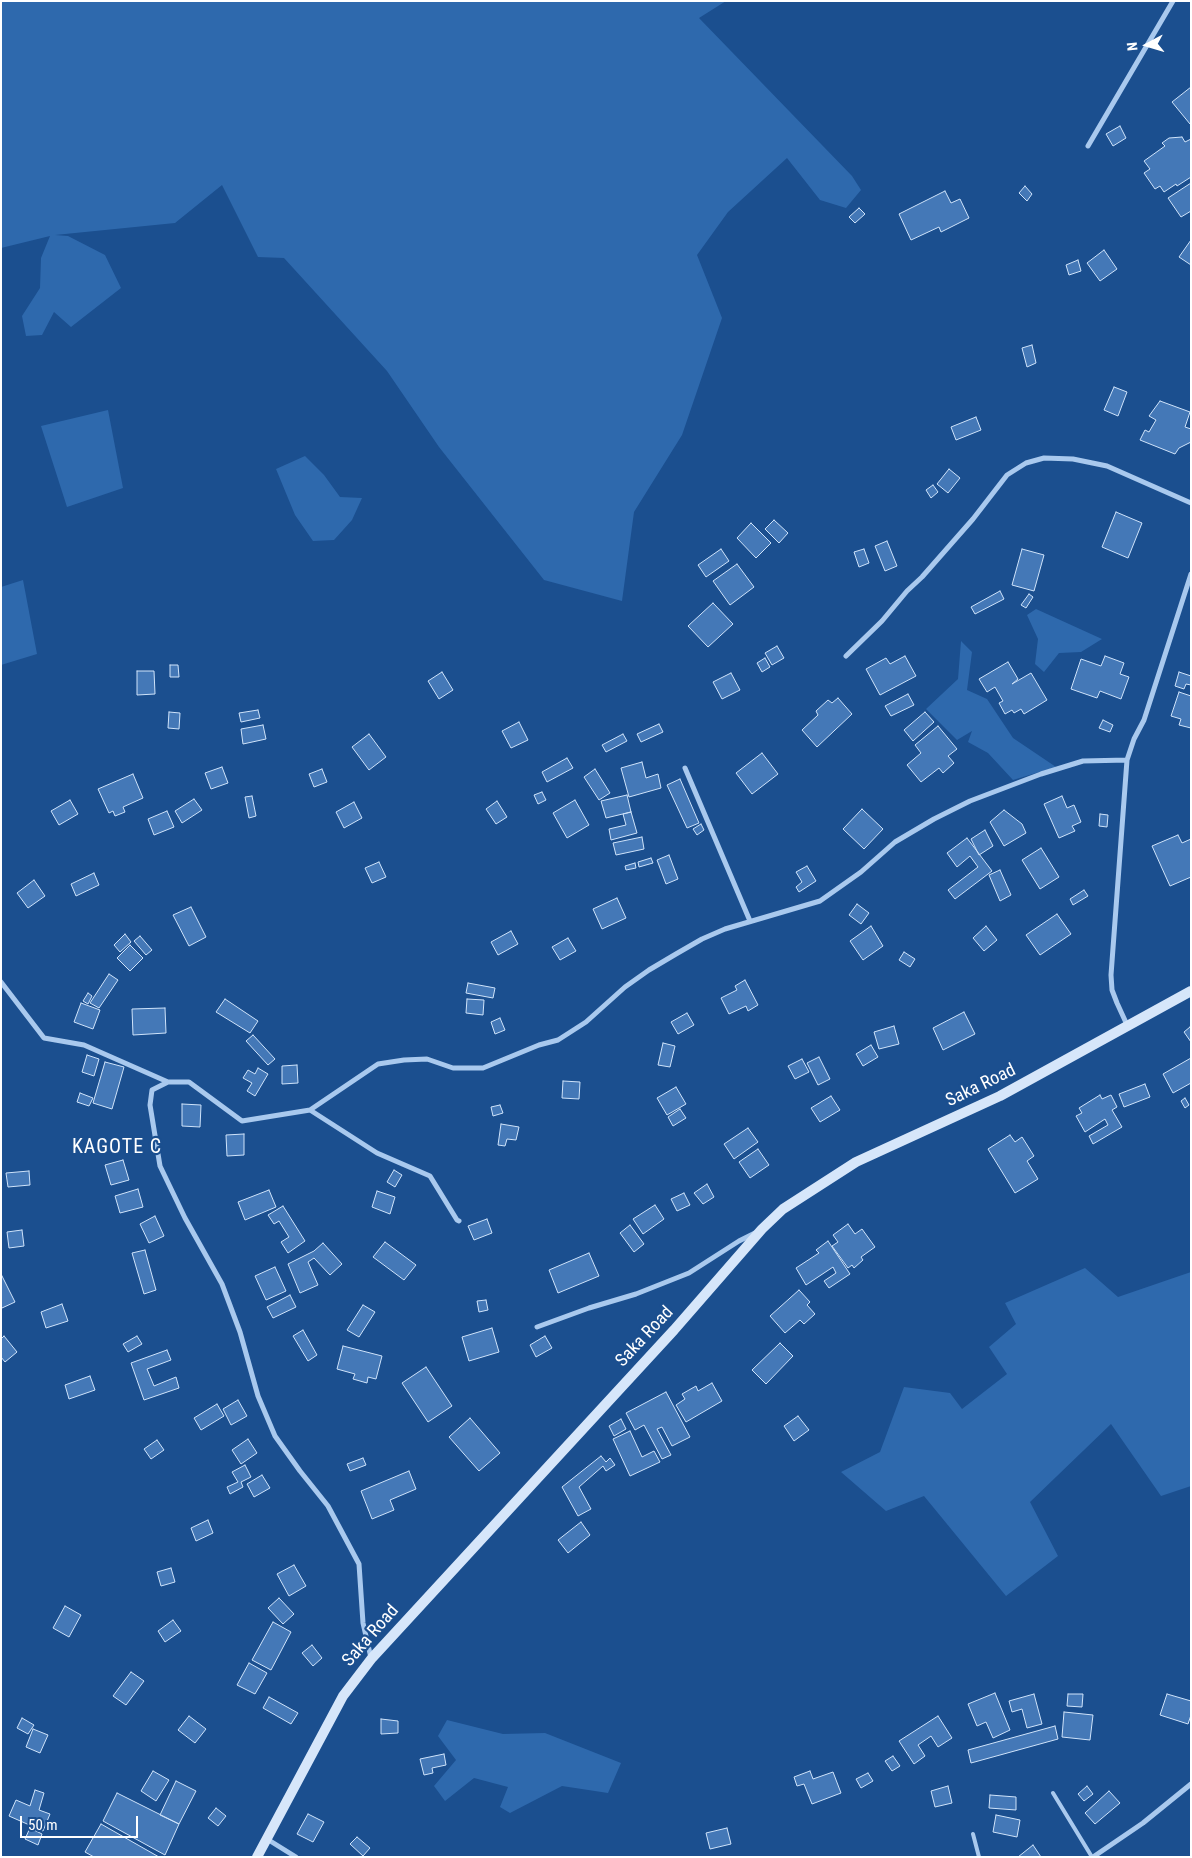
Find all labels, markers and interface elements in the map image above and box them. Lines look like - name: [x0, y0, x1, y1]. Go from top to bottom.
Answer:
- north arrow: [1122, 20, 1172, 70]
- text: N: [1124, 41, 1140, 52]
- street label: Saka Road: [943, 1060, 1019, 1112]
- district label: KAGOTE C: [71, 1136, 163, 1160]
- street label: Saka Road: [612, 1302, 678, 1372]
- street label: Saka Road: [338, 1601, 404, 1671]
- scale bar: [22, 1806, 140, 1838]
- text: 50 m: [28, 1816, 58, 1834]

